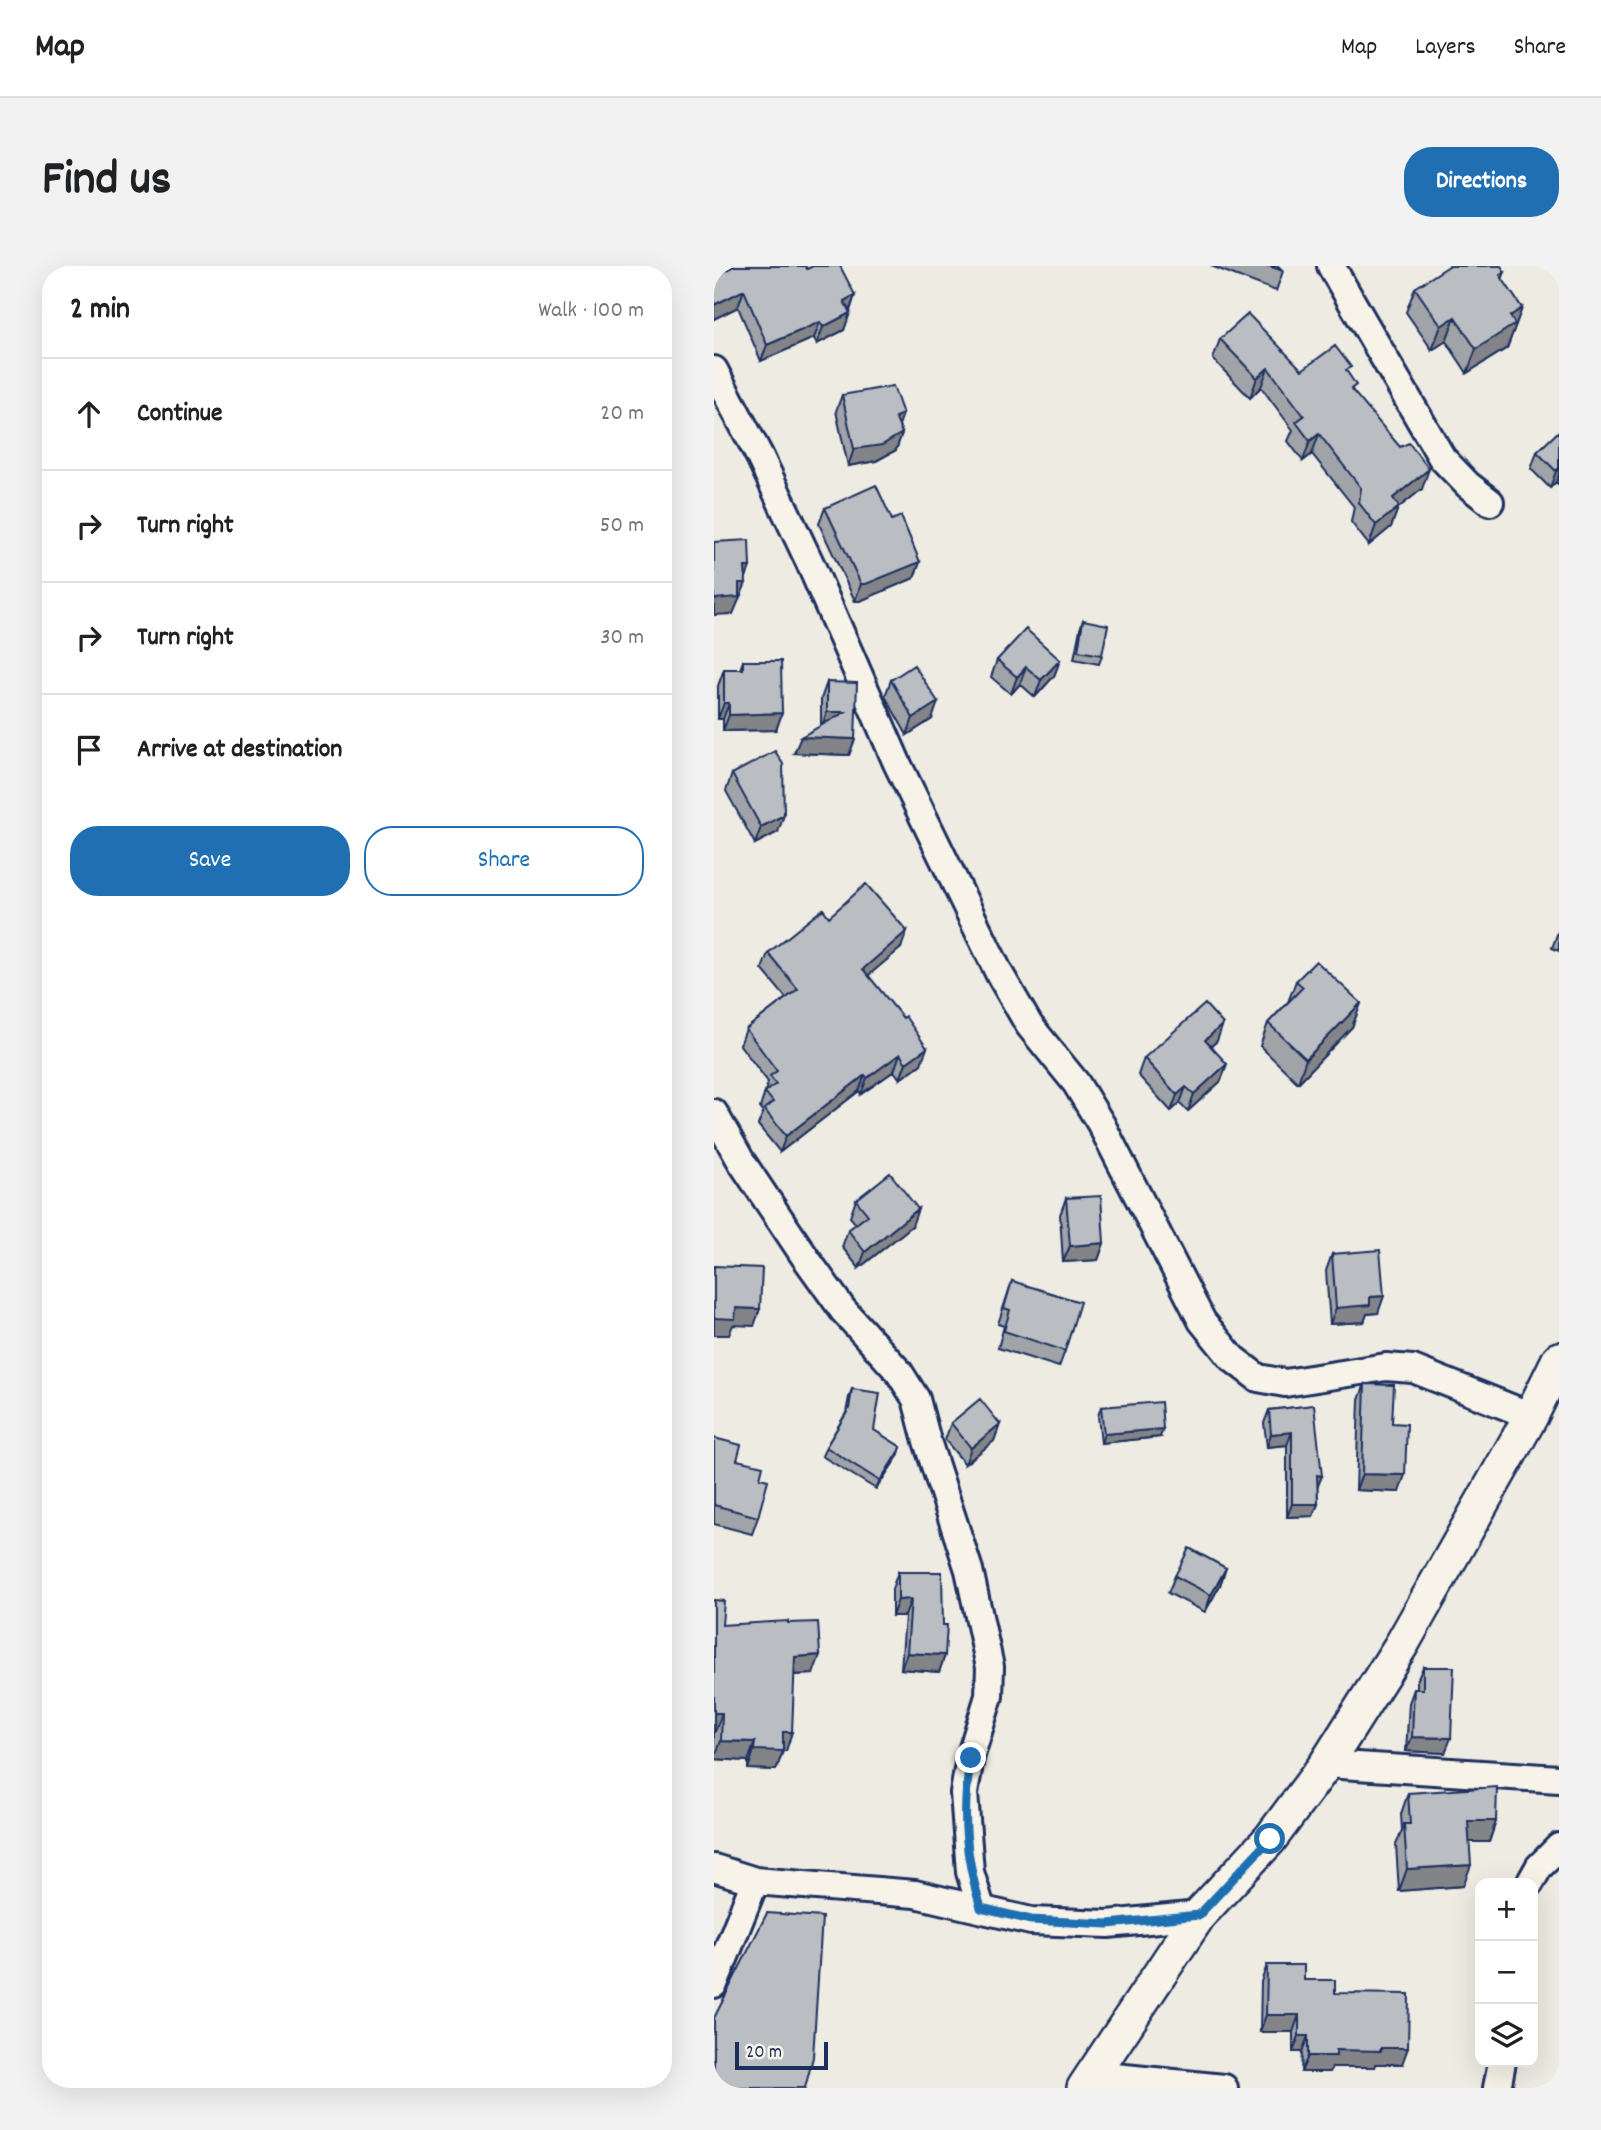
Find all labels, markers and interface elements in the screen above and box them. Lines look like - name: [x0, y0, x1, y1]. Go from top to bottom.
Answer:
- text: Map: [35, 25, 85, 72]
- text: Map: [1341, 31, 1377, 65]
- text: Layers: [1415, 31, 1476, 65]
- text: Share: [1514, 31, 1566, 65]
- text: Find us: [42, 147, 171, 217]
- button: Directions: [1404, 147, 1559, 217]
- text: 2 min: [70, 290, 130, 333]
- text: Walk · 100 m: [538, 295, 644, 328]
- icon: ahead: [70, 395, 108, 433]
- text: Continue: [137, 396, 222, 433]
- text: 20 m: [600, 398, 644, 431]
- icon: right: [70, 507, 108, 545]
- text: Turn right: [137, 508, 234, 545]
- text: 50 m: [600, 510, 644, 543]
- icon: right: [70, 619, 108, 657]
- text: Turn right: [137, 620, 234, 657]
- text: 30 m: [600, 622, 644, 655]
- icon: arrive: [70, 731, 108, 769]
- text: Arrive at destination: [137, 732, 342, 769]
- button: Save: [70, 826, 350, 896]
- button: Share: [364, 826, 644, 896]
- route end: [955, 1742, 986, 1773]
- route start: [1254, 1823, 1285, 1854]
- map controls: [1475, 1878, 1538, 2067]
- button: +: [1475, 1878, 1538, 1941]
- button: −: [1475, 1941, 1538, 2004]
- button: layers: [1475, 2004, 1538, 2067]
- scale bar: [735, 2039, 828, 2071]
- text: 20 m: [746, 2040, 782, 2067]

